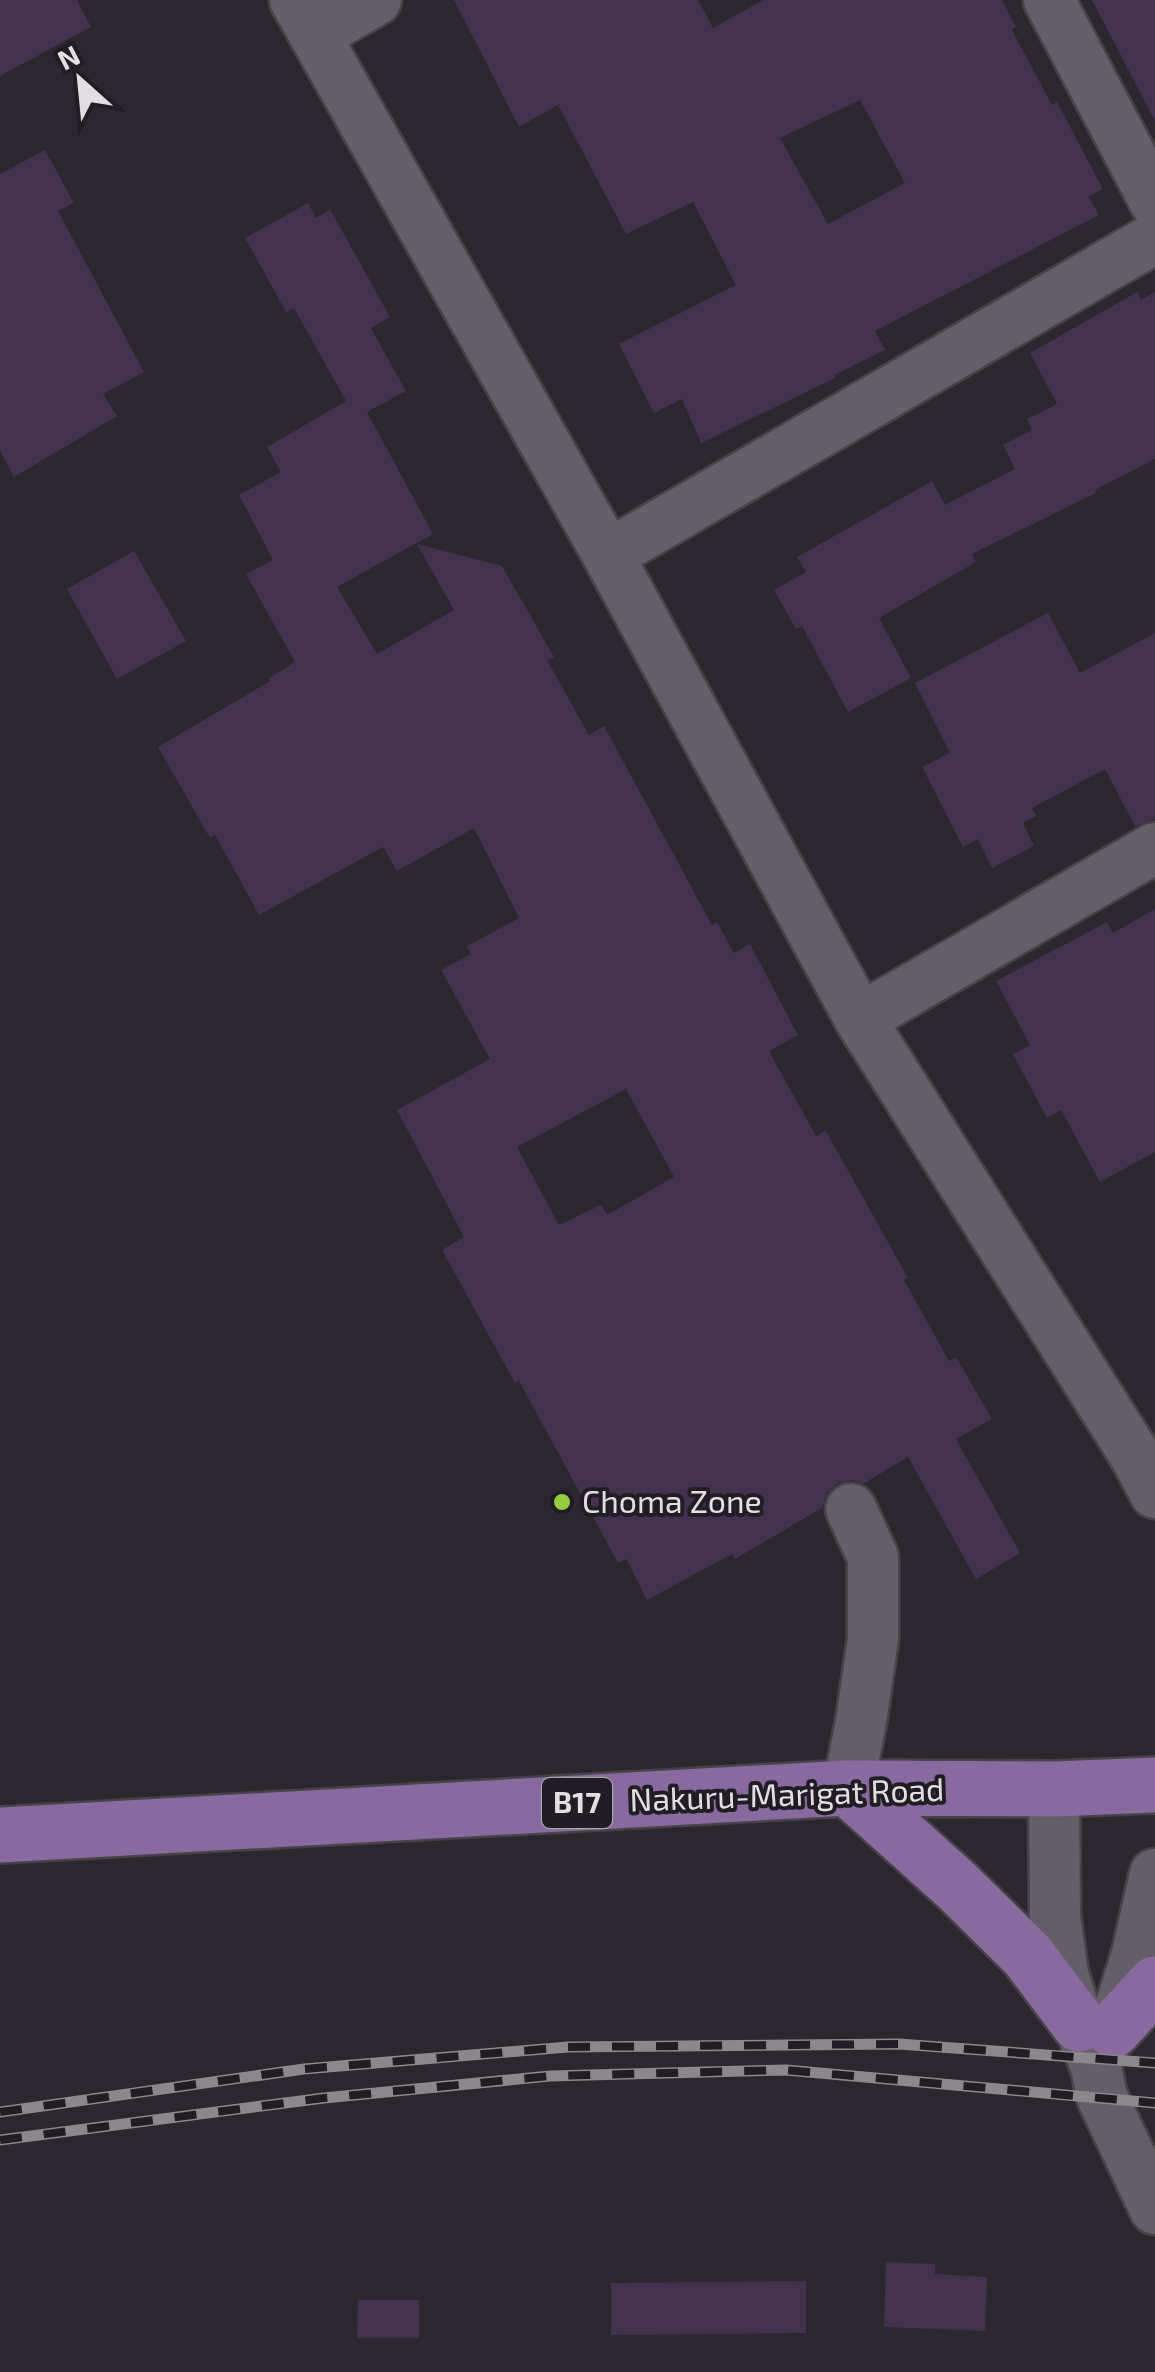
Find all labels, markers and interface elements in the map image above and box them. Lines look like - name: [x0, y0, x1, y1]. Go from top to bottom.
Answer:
- north arrow: [30, 30, 130, 130]
- text: N: [51, 37, 85, 77]
- place label: Choma Zone: [582, 1481, 762, 1519]
- marker: Choma Zone: [551, 1491, 573, 1513]
- street label: Nakuru-Marigat Road: [629, 1769, 945, 1817]
- road number: B17: [542, 1778, 612, 1828]

